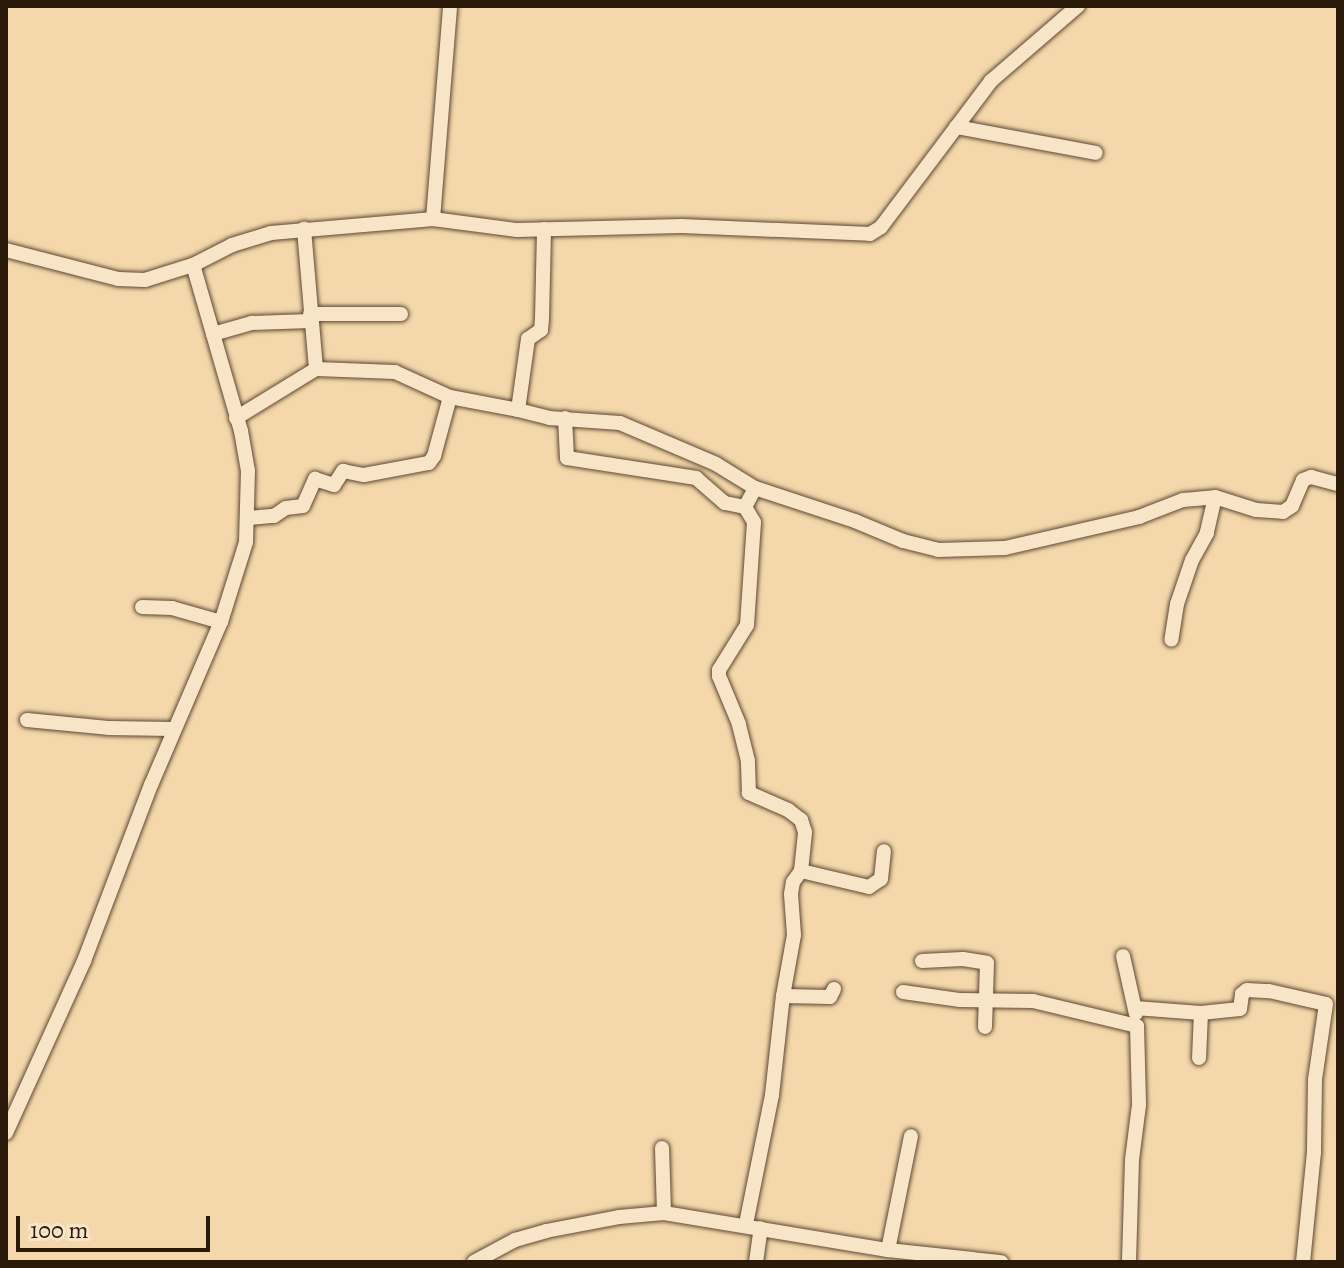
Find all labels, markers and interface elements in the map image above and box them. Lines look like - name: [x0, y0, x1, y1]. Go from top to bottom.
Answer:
- scale bar: [20, 1200, 214, 1250]
- text: 100 m: [30, 1214, 89, 1246]

